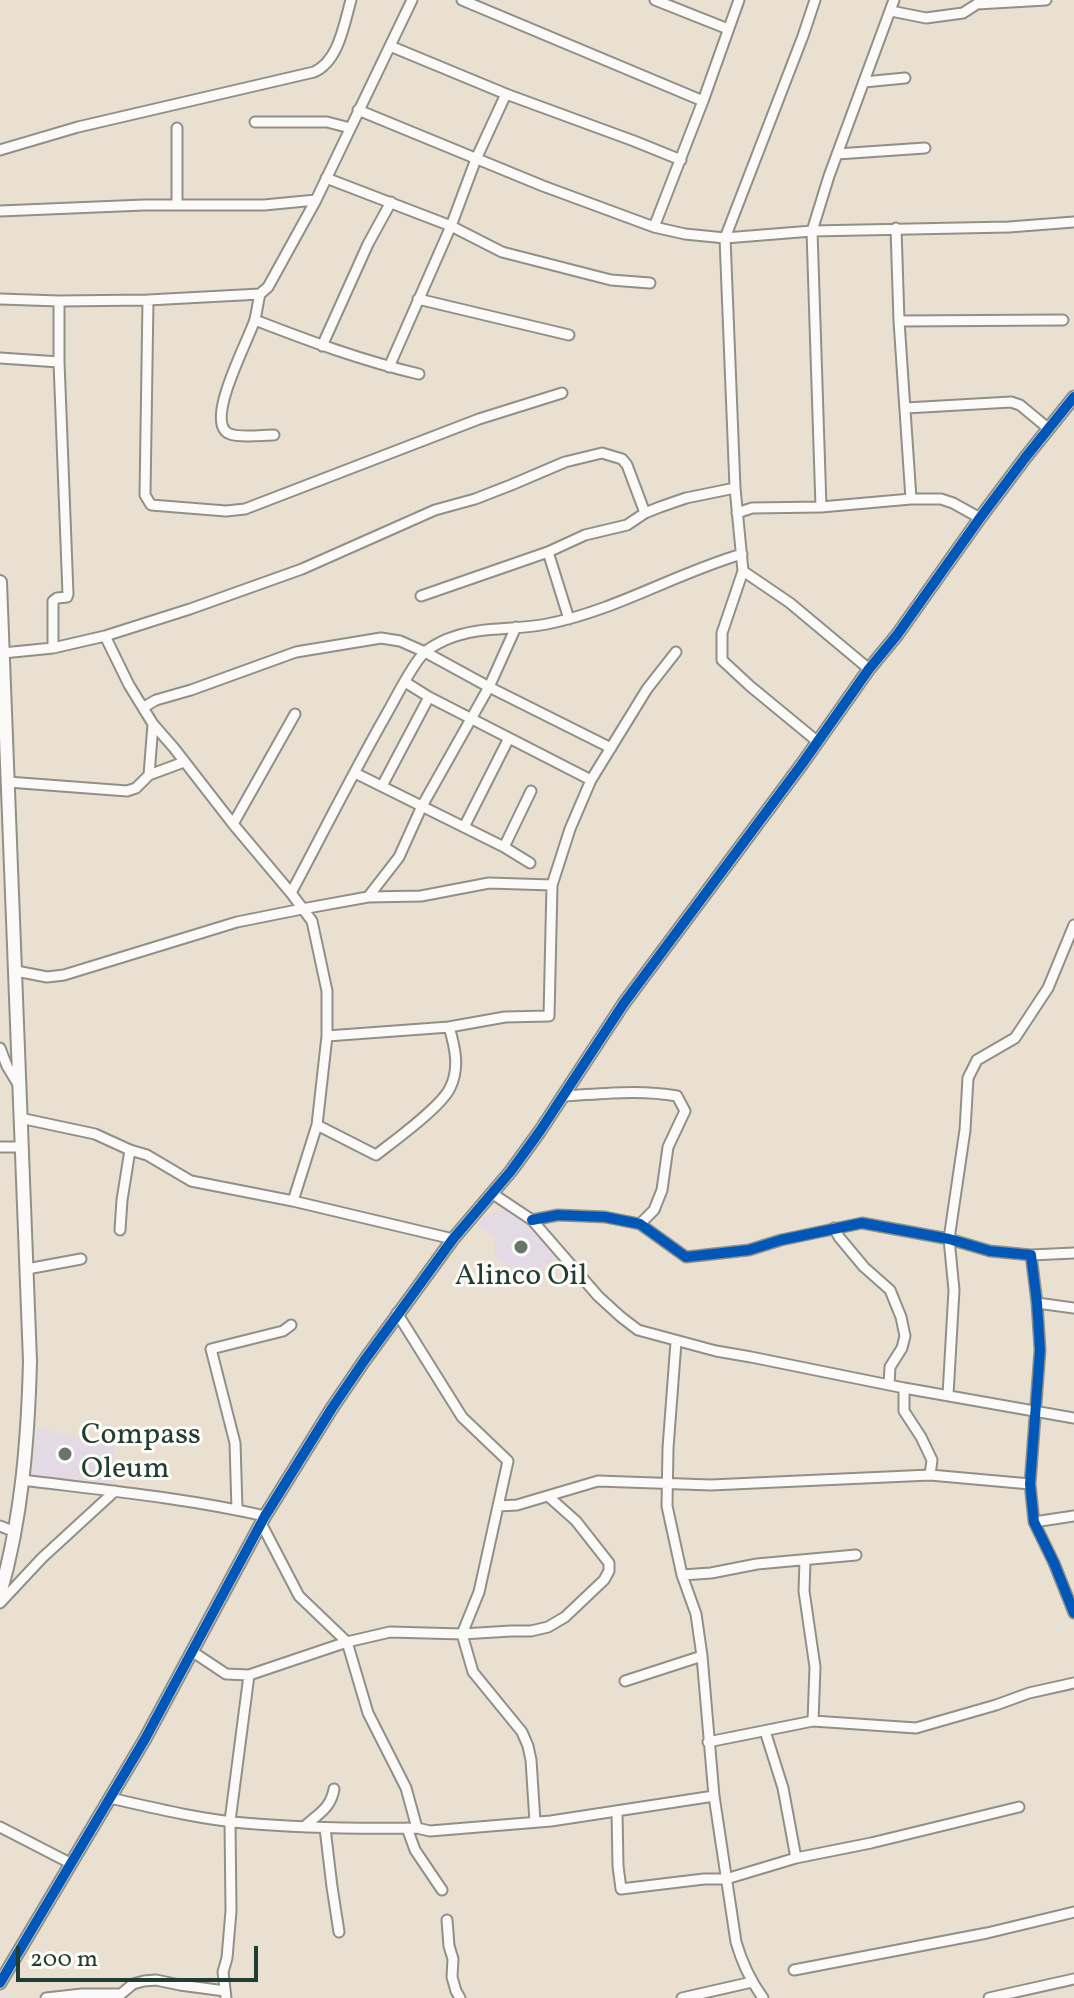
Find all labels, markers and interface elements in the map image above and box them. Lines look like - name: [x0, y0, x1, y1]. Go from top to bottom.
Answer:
- marker: Alinco Oil: [512, 1238, 530, 1256]
- place label: Alinco Oil: [455, 1260, 587, 1296]
- place label: Compass Oleum: [81, 1419, 201, 1490]
- marker: Compass Oleum: [56, 1445, 74, 1463]
- scale bar: [20, 1930, 262, 1980]
- text: 200 m: [30, 1943, 98, 1977]

